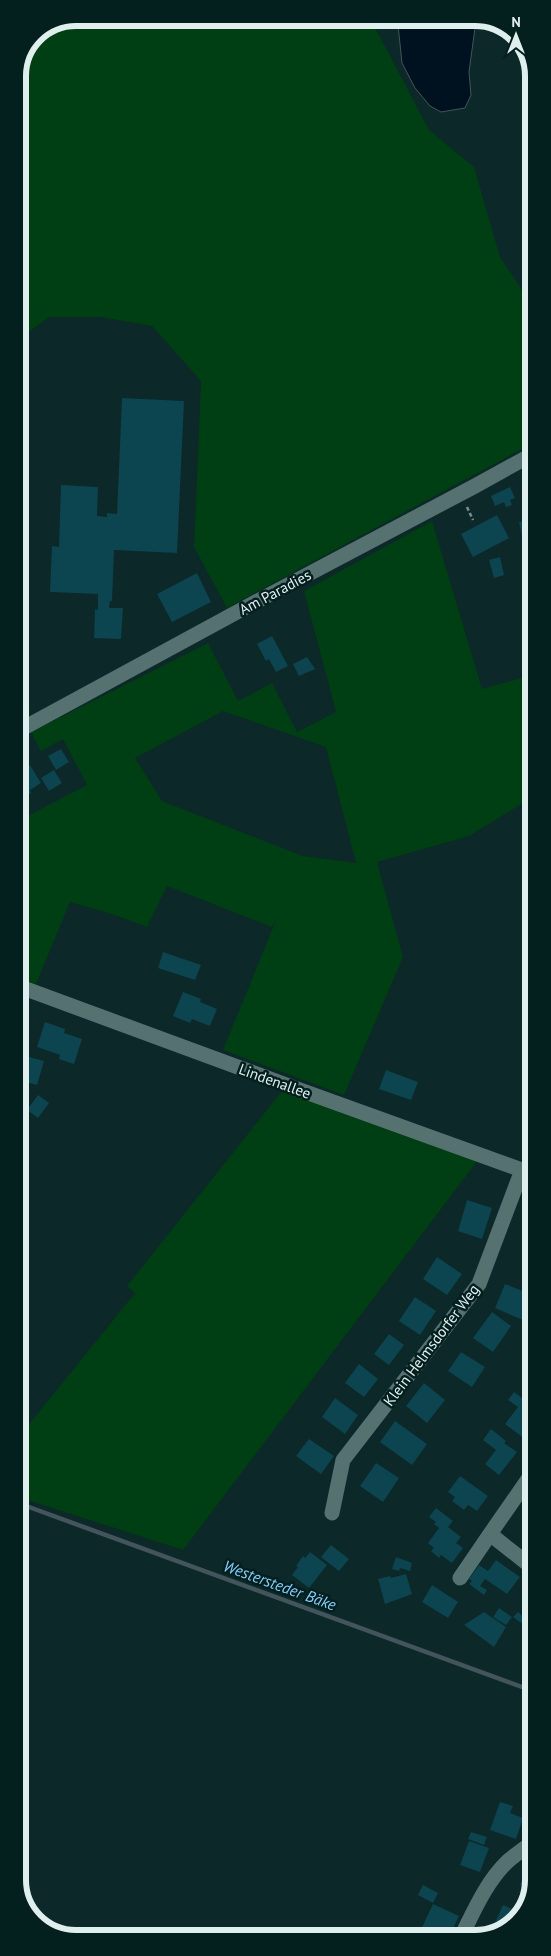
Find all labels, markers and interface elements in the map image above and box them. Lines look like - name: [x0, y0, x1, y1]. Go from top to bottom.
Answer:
- north arrow: [491, 10, 541, 60]
- text: N: [511, 13, 521, 31]
- street label: Am Paradies: [236, 565, 314, 619]
- street label: Lindenallee: [236, 1059, 314, 1103]
- street label: Klein Helmsdorfer Weg: [379, 1280, 483, 1410]
- water label: Westersteder Bäke: [221, 1555, 340, 1615]

